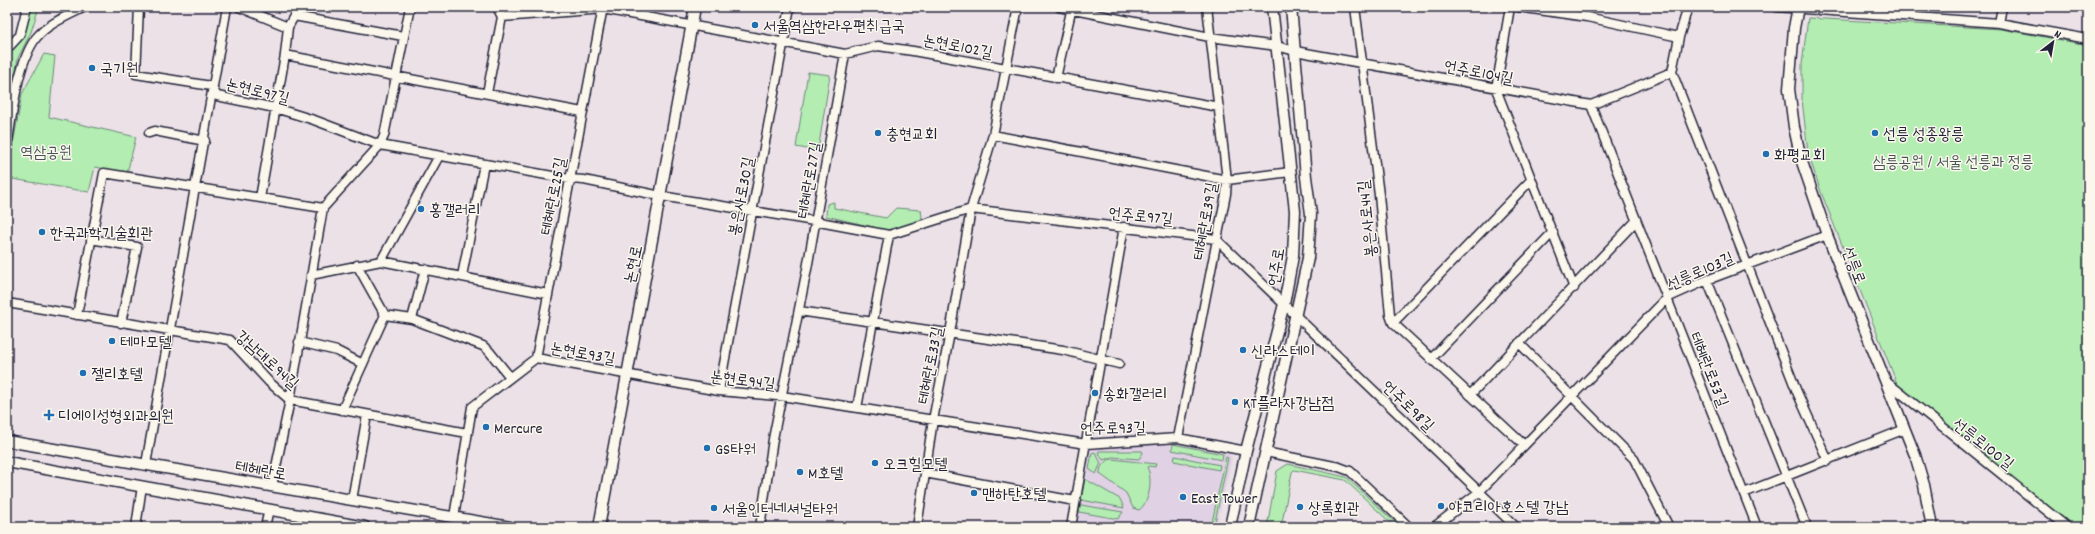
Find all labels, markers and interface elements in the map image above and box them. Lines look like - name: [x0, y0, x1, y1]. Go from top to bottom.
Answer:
- place label: 서울역삼한라우편취급국: [763, 16, 905, 39]
- marker: 서울역삼한라우편취급국: [750, 20, 760, 30]
- north arrow: [2033, 22, 2073, 62]
- text: N: [2051, 27, 2064, 44]
- street label: 논현로102길: [921, 29, 995, 66]
- street label: 언주로104길: [1442, 55, 1515, 91]
- place label: 국기원: [100, 59, 139, 82]
- marker: 국기원: [87, 63, 97, 73]
- street label: 논현로97길: [223, 73, 292, 111]
- place label: 충현교회: [886, 124, 938, 147]
- place label: 선릉 성종왕릉: [1883, 124, 1964, 147]
- marker: 충현교회: [873, 128, 883, 138]
- marker: 선릉 성종왕릉: [1870, 128, 1880, 138]
- street label: 테헤란로27길: [792, 140, 829, 221]
- park label: 역삼공원: [20, 142, 72, 165]
- place label: 화평교회: [1774, 145, 1826, 168]
- marker: 화평교회: [1761, 149, 1771, 159]
- park label: 삼릉공원 / 서울 선릉과 정릉: [1873, 152, 2034, 175]
- street label: 테헤란로25길: [536, 155, 573, 237]
- street label: 봉은사로30길: [724, 155, 761, 238]
- street label: 봉은사로44길: [1353, 179, 1384, 259]
- street label: 테헤란로39길: [1188, 181, 1225, 262]
- place label: 홍갤러리: [429, 200, 481, 223]
- street label: 언주로97길: [1107, 203, 1174, 232]
- marker: 홍갤러리: [416, 204, 426, 214]
- place label: 한국과학기술회관: [50, 223, 153, 246]
- marker: 한국과학기술회관: [37, 227, 47, 237]
- street label: 논현로: [619, 243, 650, 286]
- street label: 선릉로: [1835, 244, 1870, 288]
- street label: 언주로: [1263, 247, 1292, 288]
- street label: 선릉로103길: [1664, 247, 1738, 297]
- street label: 테헤란로33길: [913, 325, 950, 406]
- street label: 강남대로94길: [230, 326, 303, 396]
- street label: 테헤란로53길: [1682, 329, 1733, 411]
- place label: 테마모텔: [120, 332, 172, 355]
- marker: 테마모텔: [107, 336, 117, 346]
- street label: 논현로93길: [548, 337, 617, 372]
- place label: 신라스테이: [1251, 341, 1315, 364]
- marker: 신라스테이: [1238, 345, 1248, 355]
- place label: 젤리호텔: [91, 364, 143, 387]
- street label: 논현로94길: [709, 366, 777, 397]
- marker: 젤리호텔: [78, 368, 88, 378]
- street label: 언주로98길: [1376, 376, 1439, 438]
- place label: 송화갤러리: [1103, 384, 1167, 407]
- marker: 송화갤러리: [1090, 388, 1100, 398]
- place label: KT플라자강남점: [1243, 393, 1334, 416]
- marker: KT플라자강남점: [1230, 397, 1240, 407]
- place label: 디에이성형외과의원: [58, 406, 174, 429]
- marker: 디에이성형외과의원: [43, 409, 55, 421]
- street label: 선릉로100길: [1947, 414, 2018, 476]
- street label: 언주로93길: [1080, 417, 1146, 442]
- place label: Mercure: [494, 418, 543, 441]
- marker: Mercure: [481, 422, 491, 432]
- place label: GS타워: [715, 439, 756, 462]
- marker: GS타워: [702, 443, 712, 453]
- place label: 오크힐모텔: [883, 454, 948, 477]
- street label: 테헤란로: [233, 456, 288, 487]
- marker: 오크힐모텔: [870, 458, 880, 468]
- place label: M호텔: [808, 463, 843, 486]
- marker: M호텔: [795, 467, 805, 477]
- place label: 맨하탄호텔: [982, 484, 1047, 507]
- marker: 맨하탄호텔: [969, 488, 979, 498]
- place label: East Tower: [1191, 488, 1257, 511]
- marker: East Tower: [1178, 492, 1188, 502]
- place label: 야코리아호스텔 강남: [1449, 497, 1569, 520]
- place label: 상록회관: [1308, 498, 1360, 521]
- place label: 서울인터네셔널타워: [722, 499, 838, 522]
- marker: 야코리아호스텔 강남: [1436, 501, 1446, 511]
- marker: 상록회관: [1295, 502, 1305, 512]
- marker: 서울인터네셔널타워: [709, 503, 719, 513]

